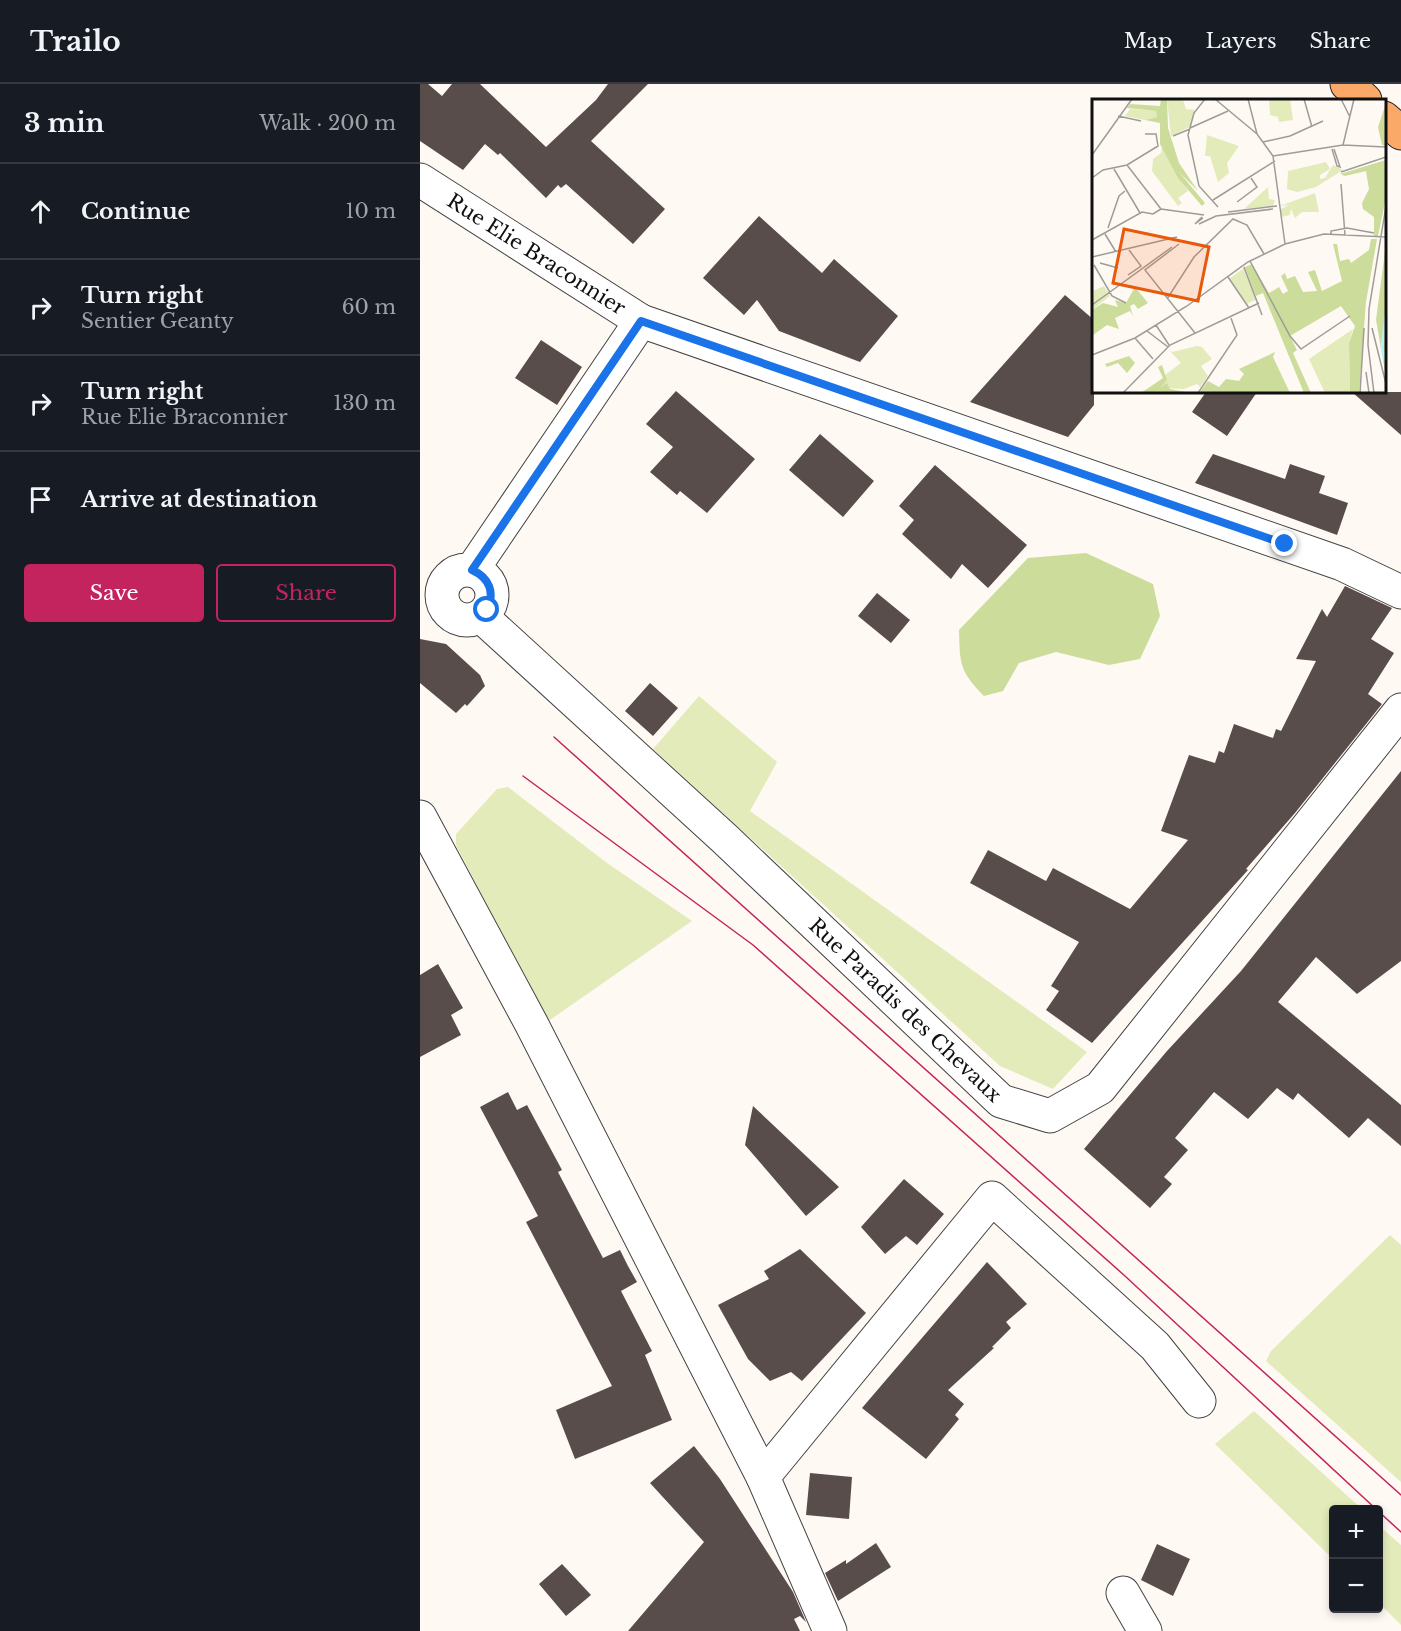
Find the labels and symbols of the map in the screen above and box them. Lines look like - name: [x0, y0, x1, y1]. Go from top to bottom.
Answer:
- inset map: [1092, 99, 1386, 393]
- street label: Rue Elie Braconnier: [443, 189, 630, 320]
- route end: [1271, 530, 1297, 556]
- route start: [473, 596, 499, 622]
- street label: Rue Paradis des Chevaux: [804, 913, 1006, 1107]

